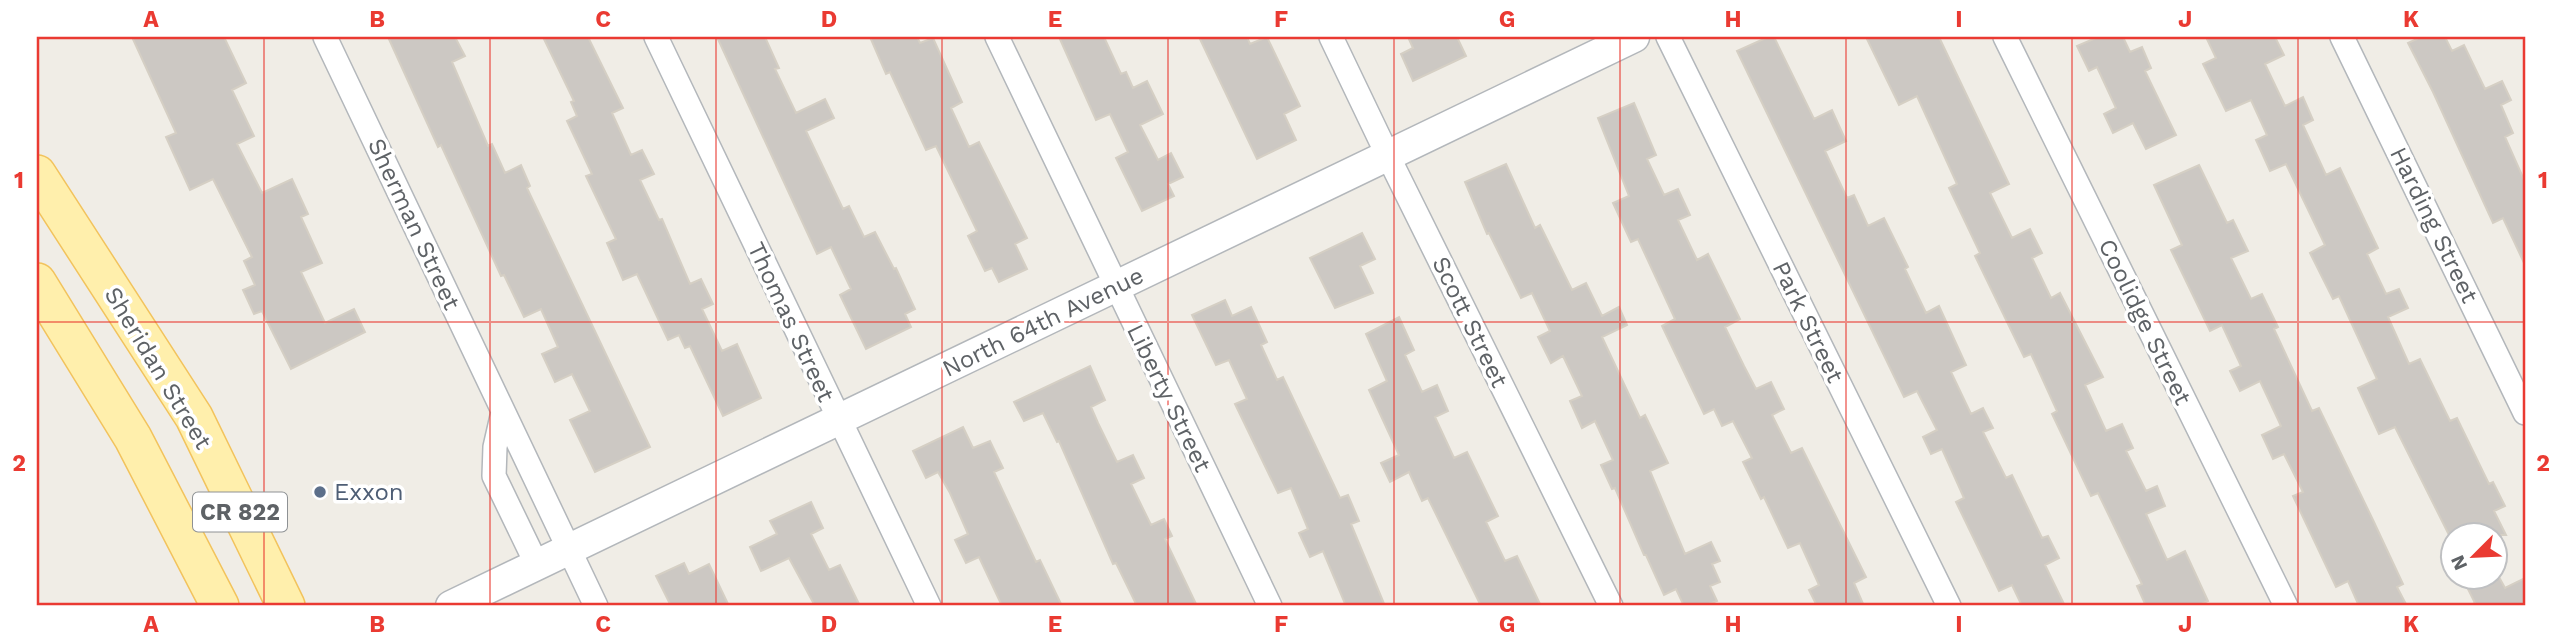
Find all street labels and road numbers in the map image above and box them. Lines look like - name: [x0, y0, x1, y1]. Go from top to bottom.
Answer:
- street label: Sherman Street: [362, 134, 466, 314]
- street label: Harding Street: [2384, 142, 2484, 308]
- street label: Coolidge Street: [2093, 234, 2197, 410]
- street label: Thomas Street: [742, 238, 840, 406]
- street label: Scott Street: [1426, 252, 1514, 392]
- street label: Park Street: [1767, 257, 1849, 387]
- street label: North 64th Avenue: [938, 261, 1148, 383]
- street label: Sheridan Street: [99, 282, 217, 454]
- street label: Liberty Street: [1121, 320, 1217, 476]
- road number: CR 822: [193, 492, 287, 532]

